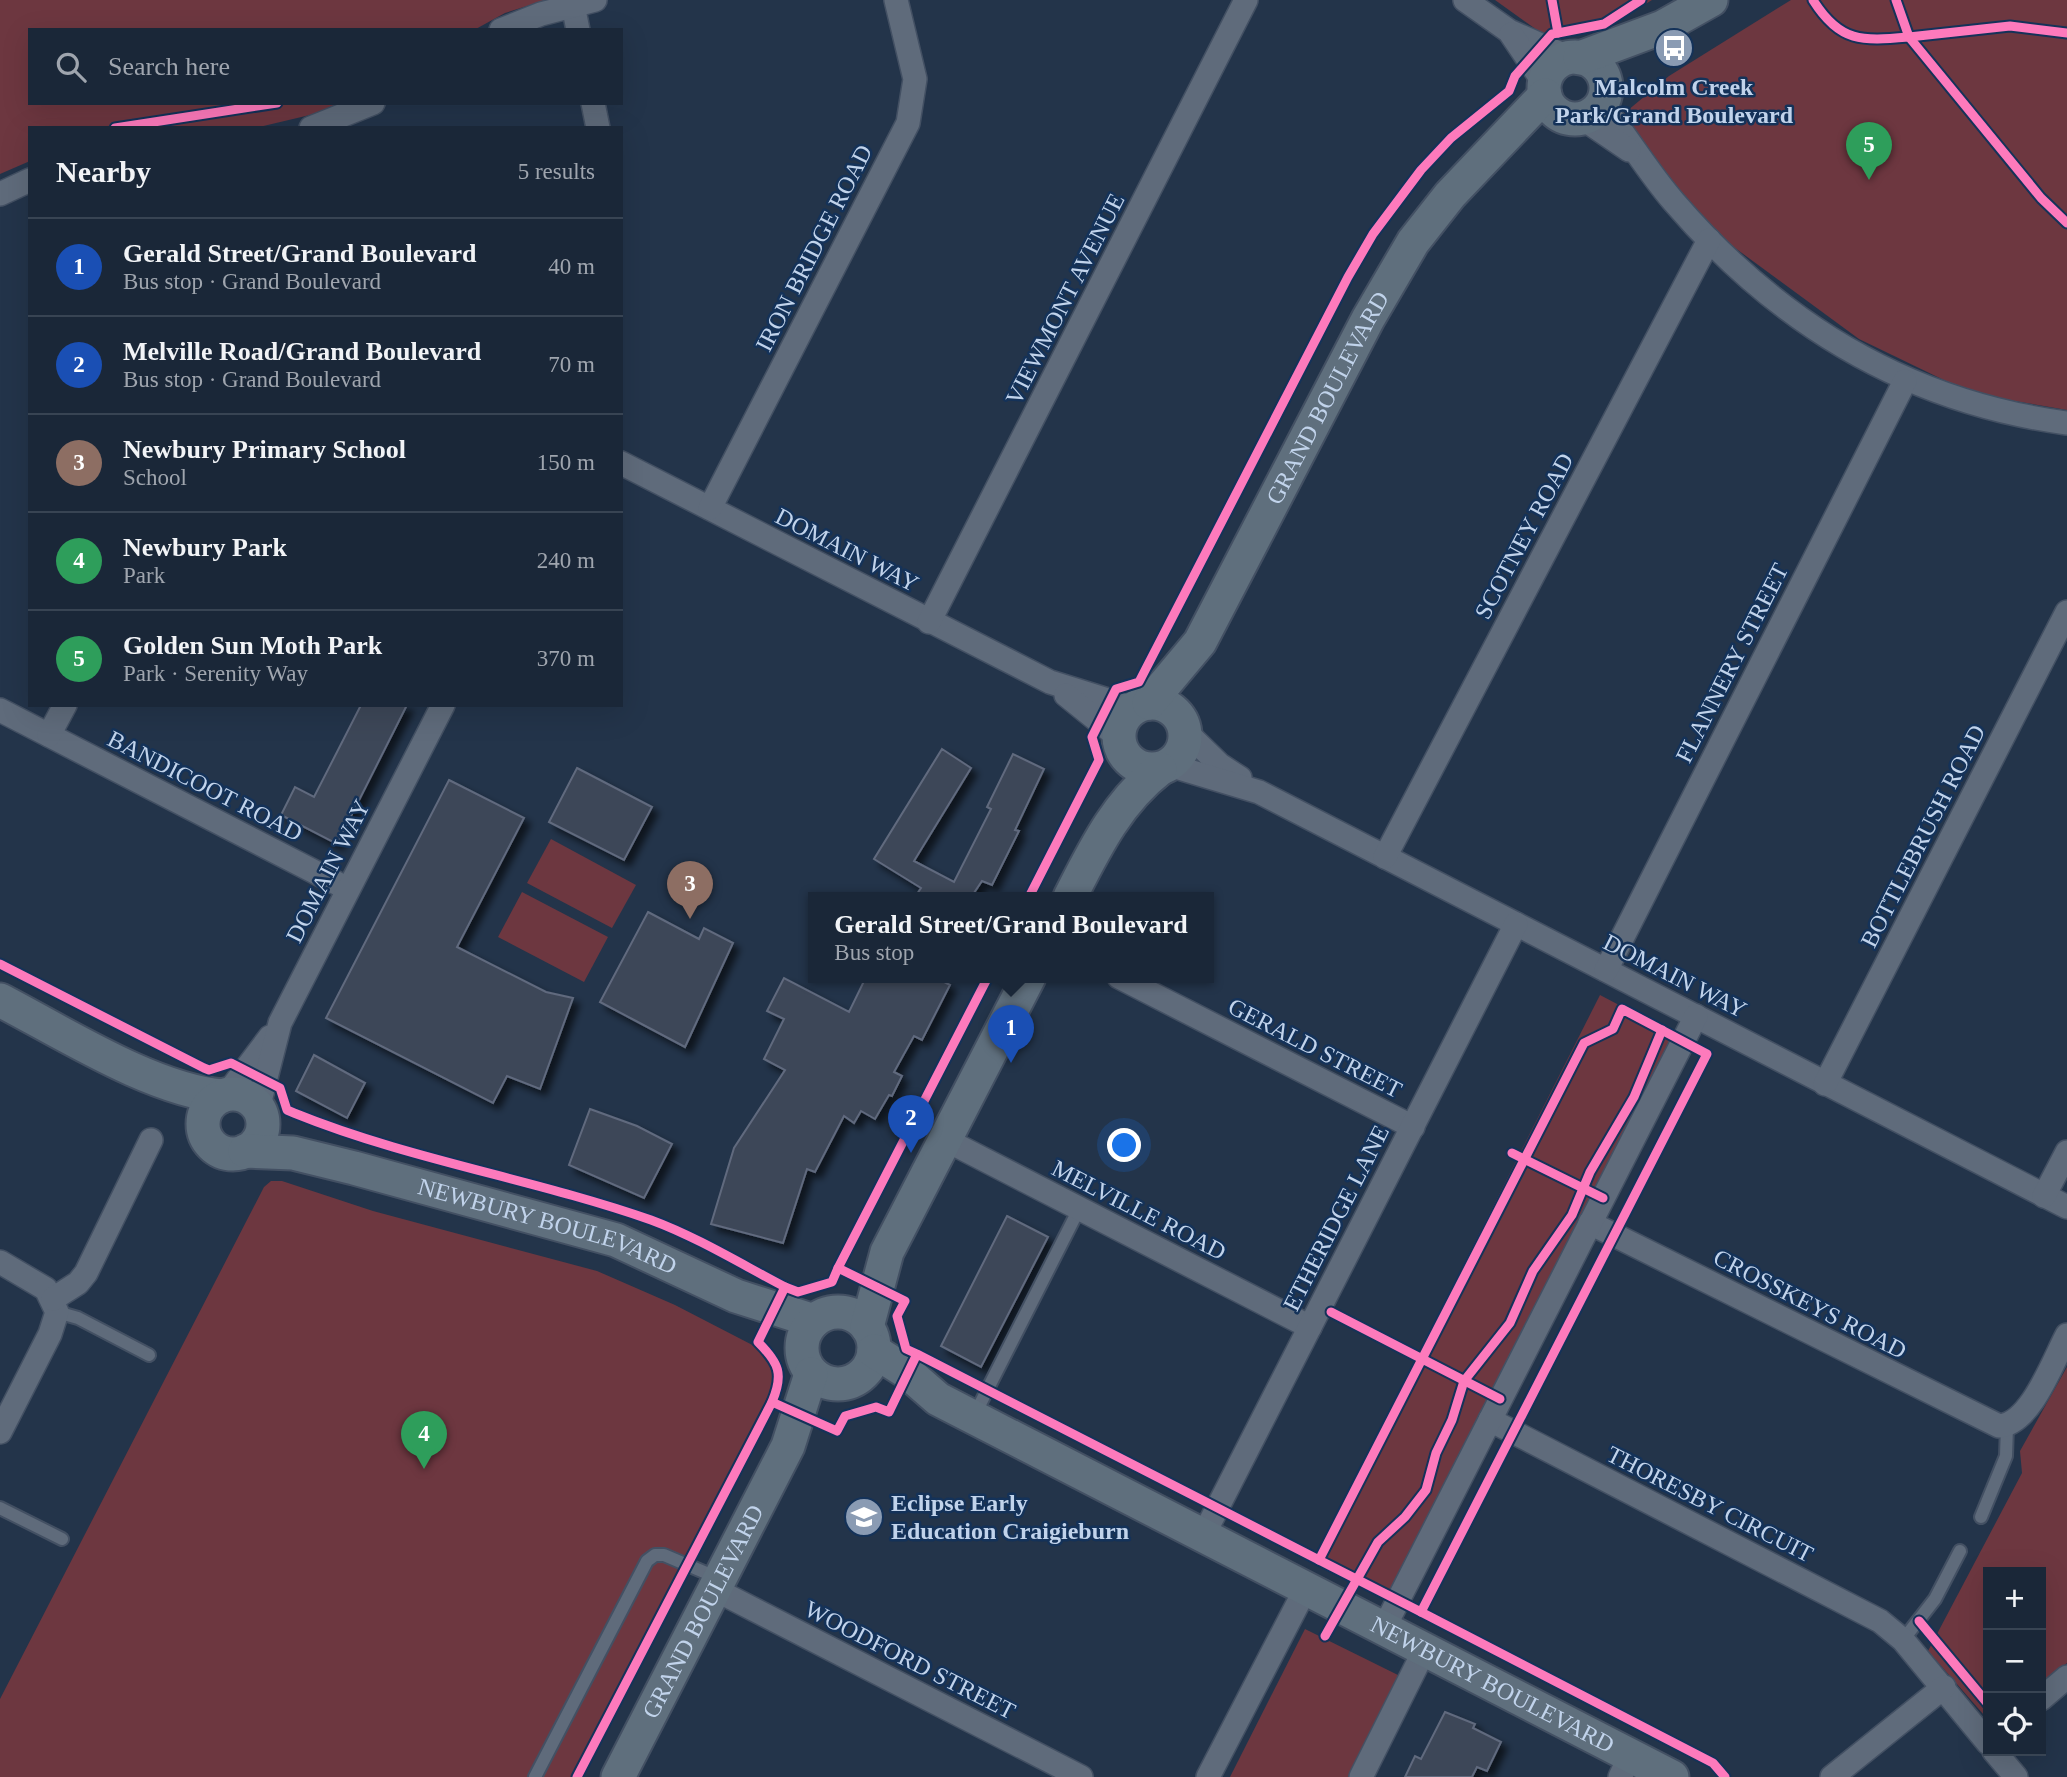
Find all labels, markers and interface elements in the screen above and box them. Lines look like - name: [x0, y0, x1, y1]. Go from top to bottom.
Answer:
- bus stop icon: Malcolm Creek Park/Grand Boulevard: [1653, 27, 1695, 69]
- search box: [28, 28, 623, 105]
- icon: search: [52, 48, 90, 86]
- text: Search here: [108, 52, 230, 81]
- place label: Malcolm Creek Park/Grand Boulevard: [1555, 74, 1794, 128]
- pin: 5: [1846, 122, 1892, 180]
- street label: IRON BRIDGE ROAD: [751, 141, 877, 355]
- text: Nearby: [56, 155, 151, 188]
- text: 5 results: [518, 159, 595, 184]
- street label: VIEWMONT AVENUE: [1001, 189, 1129, 409]
- text: Gerald Street/Grand Boulevard: [123, 239, 476, 268]
- text: 1: [73, 254, 85, 279]
- text: 40 m: [548, 254, 595, 279]
- text: Bus stop · Grand Boulevard: [123, 269, 381, 294]
- street label: GRAND BOULEVARD: [1261, 287, 1394, 508]
- text: Melville Road/Grand Boulevard: [123, 337, 481, 366]
- text: 2: [73, 352, 85, 377]
- text: 70 m: [548, 352, 595, 377]
- text: Bus stop · Grand Boulevard: [123, 367, 381, 392]
- text: Newbury Primary School: [123, 435, 406, 464]
- street label: SCOTNEY ROAD: [1469, 449, 1579, 623]
- text: 3: [73, 450, 85, 475]
- text: 150 m: [537, 450, 595, 475]
- text: School: [123, 465, 187, 490]
- street label: DOMAIN WAY: [771, 503, 923, 597]
- text: Newbury Park: [123, 533, 287, 562]
- text: 4: [73, 548, 85, 573]
- text: 240 m: [537, 548, 595, 573]
- street label: FLANNERY STREET: [1671, 559, 1794, 767]
- text: Park: [123, 563, 165, 588]
- text: Golden Sun Moth Park: [123, 631, 382, 660]
- text: 5: [73, 646, 85, 671]
- text: 370 m: [537, 646, 595, 671]
- text: Park · Serenity Way: [123, 661, 308, 686]
- street label: BOTTLEBRUSH ROAD: [1856, 720, 1990, 952]
- street label: BANDICOOT ROAD: [103, 726, 307, 846]
- street label: DOMAIN WAY: [281, 795, 375, 947]
- pin: 3: [667, 861, 713, 919]
- popup: [808, 892, 1214, 983]
- text: Gerald Street/Grand Boulevard: [834, 910, 1188, 939]
- street label: DOMAIN WAY: [1599, 929, 1751, 1023]
- text: Bus stop: [834, 940, 914, 965]
- street label: GERALD STREET: [1224, 993, 1406, 1103]
- pin: 1: [988, 1005, 1034, 1063]
- pin: 2: [888, 1095, 934, 1153]
- street label: ETHERIDGE LANE: [1278, 1121, 1394, 1315]
- your location: [1107, 1128, 1141, 1162]
- street label: MELVILLE ROAD: [1048, 1155, 1230, 1265]
- street label: NEWBURY BOULEVARD: [415, 1173, 681, 1279]
- street label: CROSSKEYS ROAD: [1709, 1244, 1911, 1364]
- pin: 4: [401, 1411, 447, 1469]
- street label: THORESBY CIRCUIT: [1603, 1441, 1818, 1567]
- place label: Eclipse Early Education Craigieburn: [891, 1490, 1129, 1544]
- school or university icon: Eclipse Early Education Craigieburn: [843, 1496, 885, 1538]
- street label: GRAND BOULEVARD: [637, 1500, 769, 1723]
- map controls: [1983, 1567, 2046, 1756]
- button: +: [1983, 1567, 2046, 1630]
- street label: WOODFORD STREET: [800, 1596, 1020, 1725]
- street label: NEWBURY BOULEVARD: [1367, 1611, 1619, 1758]
- button: −: [1983, 1630, 2046, 1693]
- button: locate: [1983, 1693, 2046, 1756]

